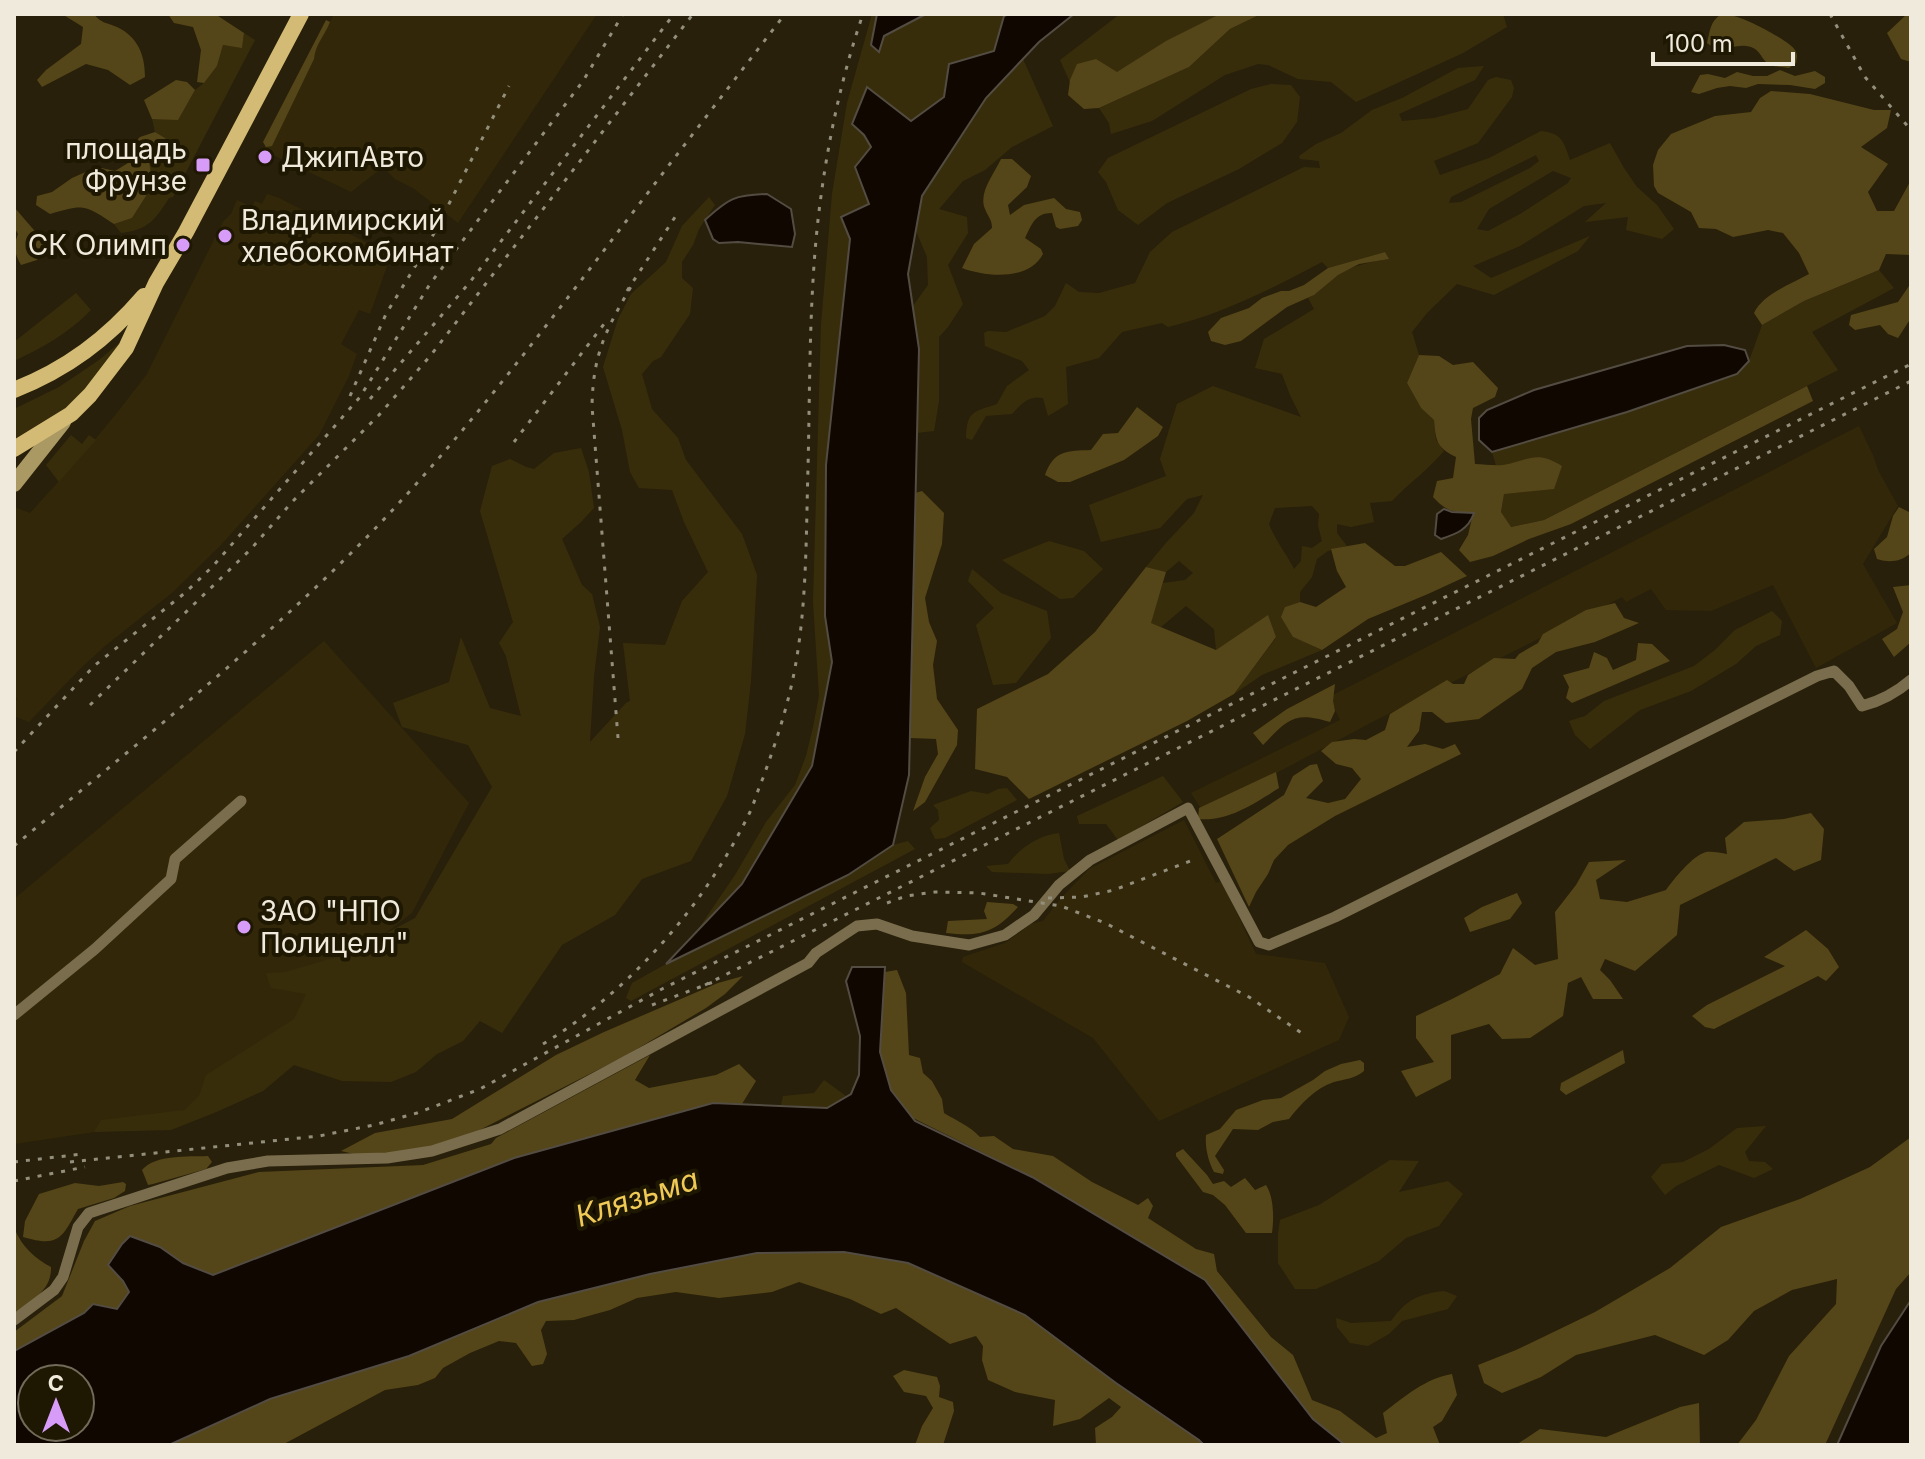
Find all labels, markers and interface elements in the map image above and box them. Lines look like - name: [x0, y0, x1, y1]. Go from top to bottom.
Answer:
- scale bar: [1653, 16, 1793, 66]
- text: 100 m: [1665, 29, 1733, 58]
- place label: площадь Фрунзе: [65, 132, 187, 198]
- place label: ДжипАвто: [281, 140, 424, 174]
- marker: ДжипАвто: [256, 148, 274, 166]
- marker: площадь Фрунзе: [194, 156, 212, 174]
- place label: Владимирский хлебокомбинат: [241, 203, 453, 269]
- marker: Владимирский хлебокомбинат: [216, 227, 234, 245]
- place label: СК Олимп: [28, 228, 167, 262]
- marker: СК Олимп: [174, 236, 192, 254]
- place label: ЗАО "НПО Полицелл": [260, 894, 409, 960]
- marker: ЗАО "НПО Полицелл": [235, 918, 253, 936]
- water label: Клязьма: [571, 1160, 703, 1234]
- north arrow: [16, 1363, 96, 1443]
- text: С: [48, 1370, 64, 1396]

